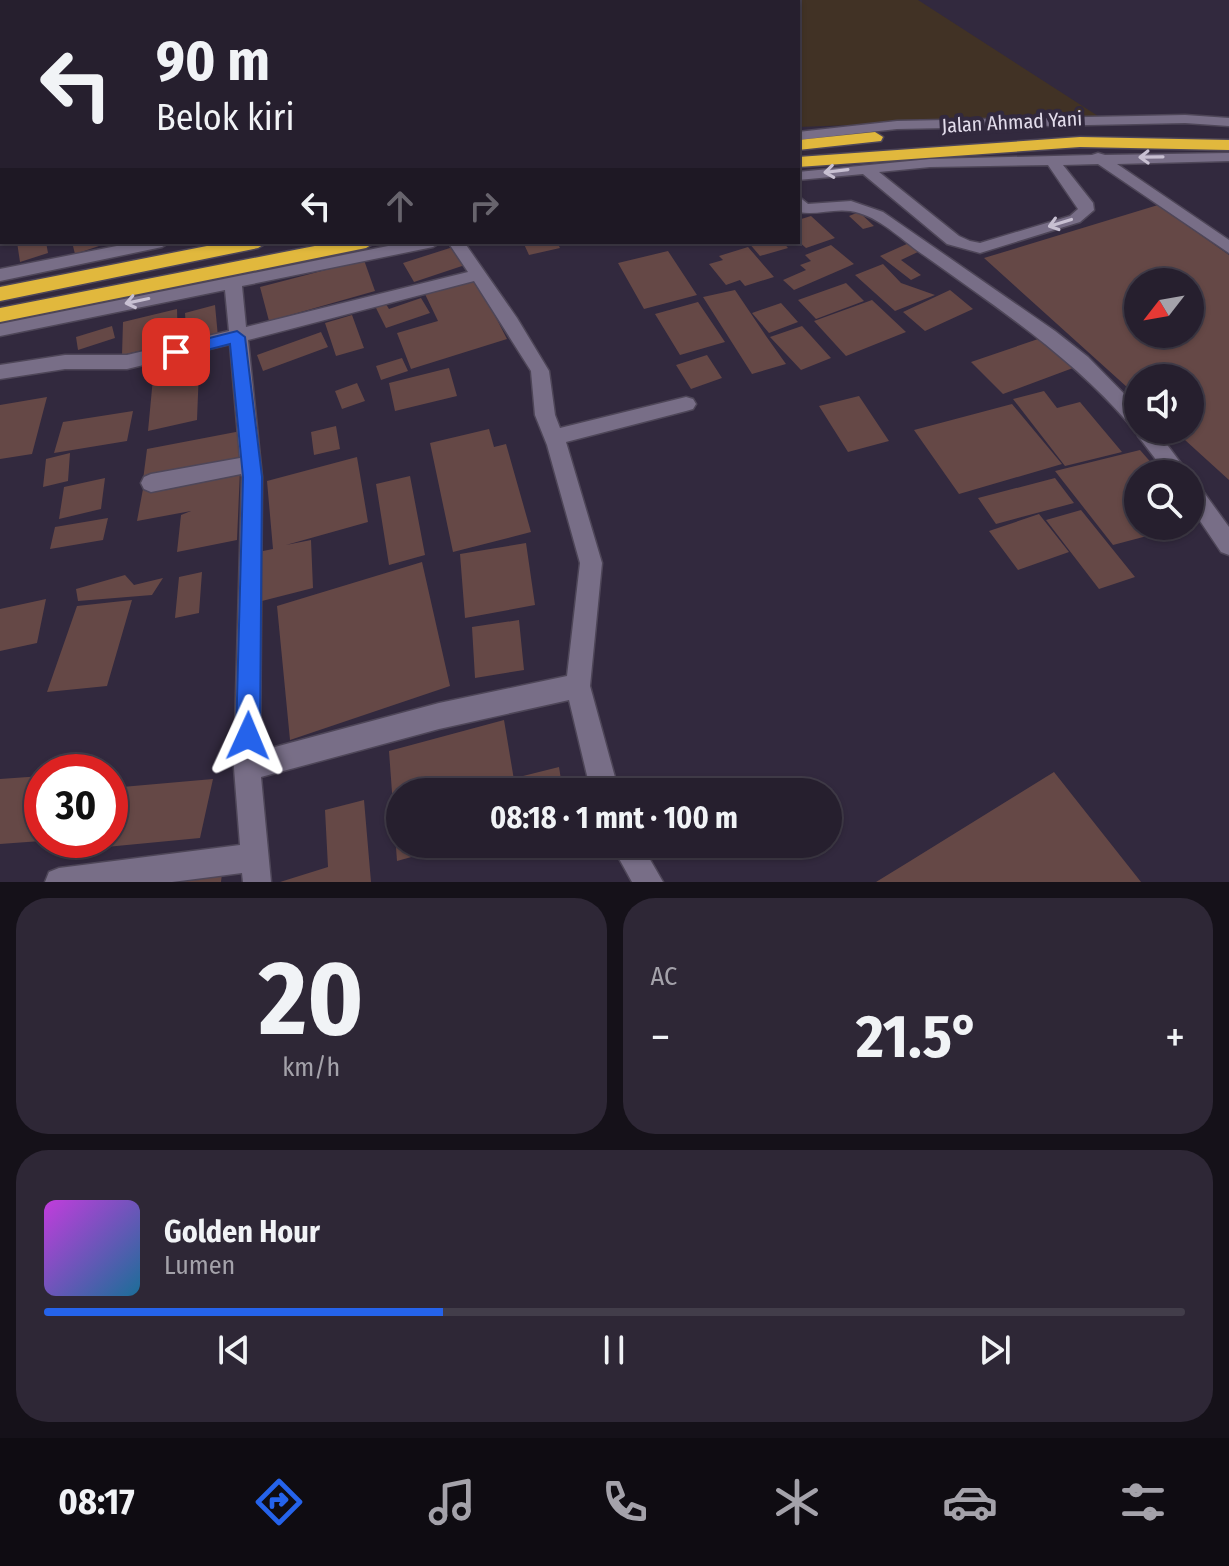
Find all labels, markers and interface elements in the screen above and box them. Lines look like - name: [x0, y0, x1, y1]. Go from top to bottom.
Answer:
- text: 90 m: [156, 28, 270, 95]
- icon: left: [24, 32, 128, 136]
- text: Belok kiri: [156, 96, 294, 140]
- street label: Jalan Ahmad Yani: [941, 106, 1083, 138]
- one-way arrow: [1138, 149, 1165, 165]
- one-way arrow: [823, 164, 849, 179]
- icon: left: [294, 184, 338, 228]
- icon: ahead: [378, 184, 422, 228]
- icon: right: [462, 184, 506, 228]
- one-way arrow: [1048, 216, 1074, 231]
- north arrow: [1124, 268, 1204, 348]
- map controls: [1124, 268, 1204, 540]
- one-way arrow: [125, 294, 150, 309]
- pin: [142, 318, 210, 386]
- icon: arrive: [154, 330, 198, 374]
- button: sound: [1124, 364, 1204, 444]
- button: search: [1124, 460, 1204, 540]
- position arrow: [206, 694, 290, 778]
- speed limit sign: 30: [24, 754, 128, 858]
- text: 08:18 · 1 mnt · 100 m: [490, 800, 738, 836]
- text: 20: [259, 937, 364, 1062]
- text: AC: [651, 961, 677, 992]
- text: 21.5°: [856, 1001, 979, 1073]
- text: −: [651, 1011, 670, 1064]
- text: +: [1165, 1011, 1185, 1064]
- text: km/h: [282, 1052, 340, 1083]
- text: Golden Hour: [164, 1214, 320, 1250]
- text: Lumen: [164, 1250, 235, 1281]
- icon: previous: [212, 1328, 256, 1372]
- icon: pause: [592, 1328, 636, 1372]
- icon: next: [973, 1328, 1017, 1372]
- icon: directions: [251, 1474, 307, 1530]
- icon: music: [424, 1474, 480, 1530]
- icon: phone: [597, 1474, 653, 1530]
- icon: climate: [769, 1474, 825, 1530]
- icon: car: [942, 1474, 998, 1530]
- icon: filters: [1115, 1474, 1171, 1530]
- text: 08:17: [58, 1480, 135, 1524]

